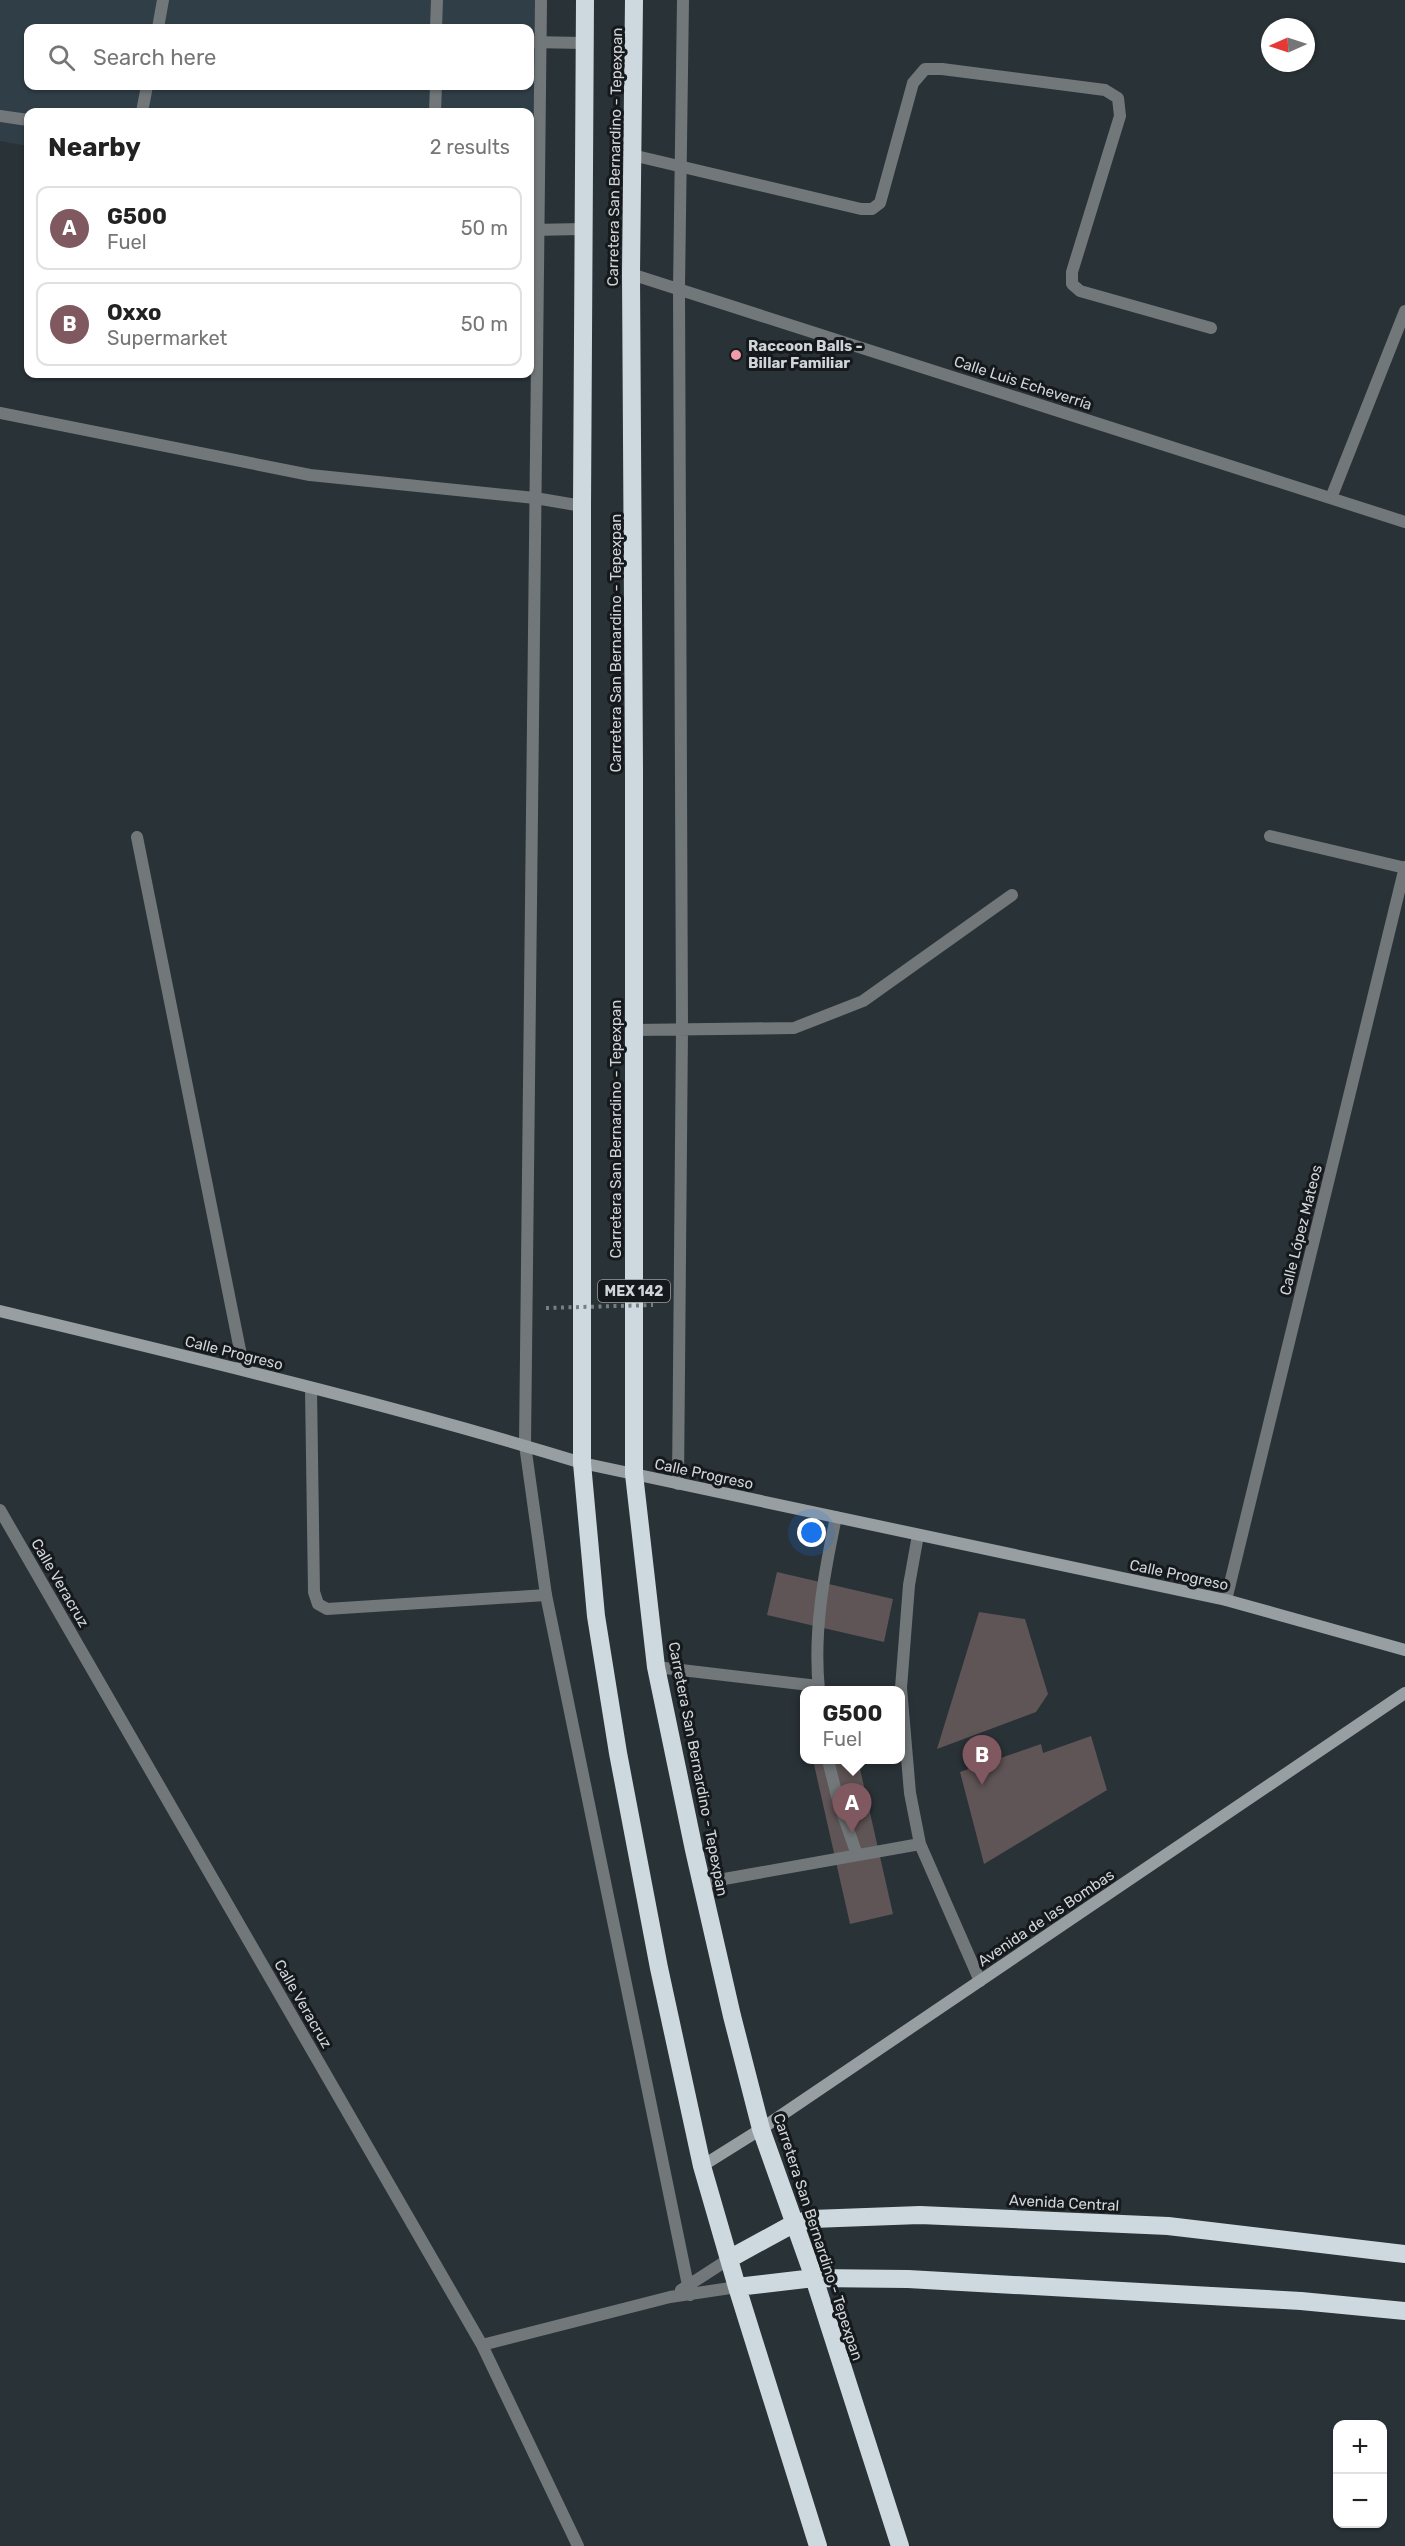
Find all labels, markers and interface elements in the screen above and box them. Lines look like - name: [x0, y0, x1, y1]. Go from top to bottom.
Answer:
- north arrow: [1261, 18, 1315, 72]
- search box: [24, 24, 534, 90]
- street label: Carretera San Bernardino - Tepexpan: [604, 27, 626, 287]
- icon: search: [45, 41, 78, 74]
- text: Search here: [93, 44, 216, 71]
- text: Nearby: [48, 132, 141, 163]
- text: 2 results: [430, 135, 510, 159]
- text: G500: [107, 203, 167, 230]
- text: A: [62, 216, 77, 240]
- text: 50 m: [461, 216, 508, 240]
- text: Fuel: [107, 230, 147, 254]
- text: Oxxo: [107, 299, 161, 326]
- text: B: [62, 312, 77, 336]
- text: 50 m: [461, 312, 508, 336]
- text: Supermarket: [107, 326, 227, 350]
- place label: Raccoon Balls - Billar Familiar: [748, 337, 863, 372]
- marker: Raccoon Balls - Billar Familiar: [729, 348, 743, 362]
- street label: Calle Luis Echeverría: [952, 352, 1094, 414]
- street label: Carretera San Bernardino - Tepexpan: [607, 514, 625, 772]
- street label: Carretera San Bernardino - Tepexpan: [607, 1000, 625, 1258]
- street label: Calle López Mateos: [1276, 1163, 1326, 1297]
- road number: MEX 142: [598, 1280, 670, 1302]
- street label: Calle Progreso: [183, 1332, 285, 1374]
- street label: Calle Progreso: [653, 1455, 755, 1493]
- your location: [797, 1518, 826, 1547]
- street label: Calle Veracruz: [27, 1536, 93, 1631]
- street label: Calle Progreso: [1128, 1556, 1230, 1594]
- street label: Carretera San Bernardino - Tepexpan: [664, 1640, 732, 1898]
- popup: [800, 1686, 905, 1764]
- text: G500: [823, 1700, 882, 1727]
- text: Fuel: [823, 1727, 862, 1751]
- pin: B: [962, 1736, 1002, 1785]
- pin: A: [832, 1784, 872, 1833]
- street label: Avenida de las Bombas: [974, 1865, 1118, 1970]
- street label: Calle Veracruz: [270, 1957, 336, 2052]
- street label: Carretera San Bernardino - Tepexpan: [769, 2111, 867, 2363]
- street label: Avenida Central: [1008, 2191, 1120, 2215]
- map controls: [1333, 2420, 1387, 2528]
- button: +: [1333, 2420, 1387, 2474]
- button: −: [1333, 2474, 1387, 2528]

